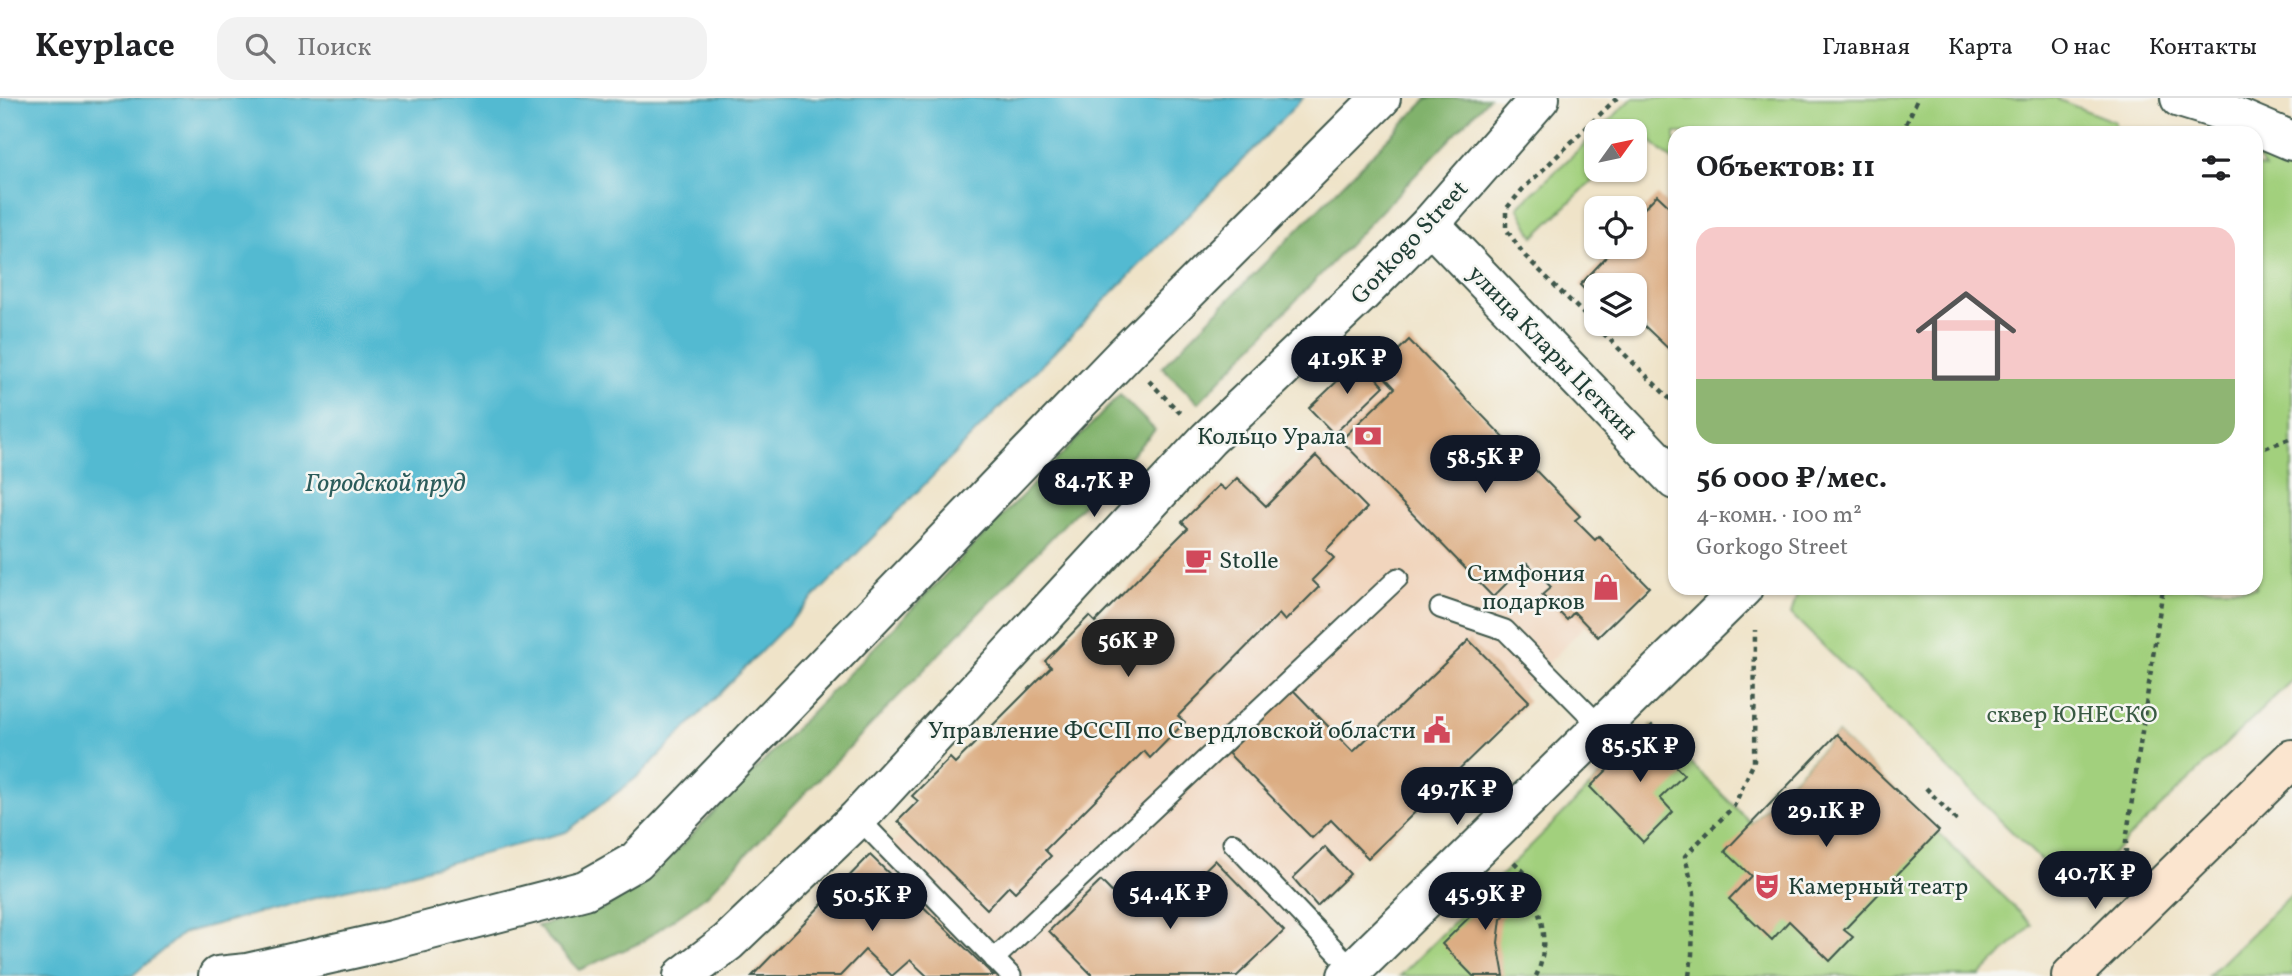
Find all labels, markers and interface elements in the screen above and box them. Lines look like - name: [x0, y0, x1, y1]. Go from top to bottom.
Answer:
- search box: [217, 17, 707, 80]
- text: Keyplace: [35, 25, 175, 71]
- icon: search: [241, 29, 279, 67]
- text: Поиск: [297, 30, 371, 66]
- text: Главная: [1822, 31, 1910, 65]
- text: Карта: [1948, 31, 2013, 65]
- text: О нас: [2051, 31, 2111, 65]
- text: Контакты: [2149, 31, 2257, 65]
- north arrow: [1584, 119, 1647, 182]
- map controls: [1584, 119, 1647, 336]
- text: Объектов: 11: [1696, 147, 1875, 189]
- icon: filters: [2197, 149, 2235, 187]
- street label: Gorkogo Street: [1344, 174, 1477, 313]
- button: locate: [1584, 196, 1647, 259]
- street label: улица Клары Цеткин: [1459, 258, 1644, 449]
- button: layers: [1584, 273, 1647, 336]
- icon: home: [1903, 273, 2029, 399]
- pin: 41.9K ₽: [1282, 336, 1412, 396]
- text: 41.9K ₽: [1307, 343, 1387, 375]
- place label: Кольцо Урала: [1197, 421, 1347, 455]
- bank icon: Кольцо Урала: [1353, 421, 1383, 451]
- pin: 58.5K ₽: [1420, 436, 1550, 495]
- text: 58.5K ₽: [1446, 442, 1524, 474]
- text: 56 000 ₽/мес.: [1696, 458, 1887, 500]
- pin: 84.7K ₽: [1029, 460, 1159, 519]
- water label: Городской пруд: [305, 466, 466, 502]
- text: 84.7K ₽: [1054, 466, 1134, 498]
- text: 4-комн. · 100 m²: [1696, 500, 1862, 532]
- text: Gorkogo Street: [1696, 532, 1848, 564]
- cafe icon: Stolle: [1183, 545, 1213, 575]
- place label: Stolle: [1219, 545, 1279, 579]
- place label: Симфония подарков: [1467, 558, 1585, 620]
- shop icon: Симфония подарков: [1591, 572, 1621, 602]
- pin: 56K ₽: [1079, 620, 1177, 679]
- text: 56K ₽: [1098, 626, 1158, 658]
- park label: сквер ЮНЕСКО: [1986, 699, 2158, 733]
- place label: Управление ФССП по Свердловской области: [928, 715, 1416, 749]
- public building icon: Управление ФССП по Свердловской области: [1422, 715, 1452, 745]
- pin: 85.5K ₽: [1575, 724, 1705, 784]
- text: 85.5K ₽: [1601, 731, 1679, 763]
- pin: 49.7K ₽: [1392, 768, 1522, 827]
- text: 49.7K ₽: [1417, 774, 1497, 806]
- pin: 29.1K ₽: [1761, 790, 1891, 849]
- text: 29.1K ₽: [1787, 796, 1865, 828]
- pin: 40.7K ₽: [2030, 852, 2160, 911]
- text: 40.7K ₽: [2054, 858, 2136, 890]
- theatre icon: Камерный театр: [1752, 871, 1782, 901]
- place label: Камерный театр: [1788, 871, 1968, 905]
- pin: 54.4K ₽: [1105, 872, 1235, 931]
- pin: 45.9K ₽: [1420, 872, 1550, 932]
- pin: 50.5K ₽: [807, 874, 937, 933]
- text: 54.4K ₽: [1129, 878, 1211, 910]
- text: 45.9K ₽: [1445, 879, 1525, 911]
- text: 50.5K ₽: [832, 880, 912, 912]

